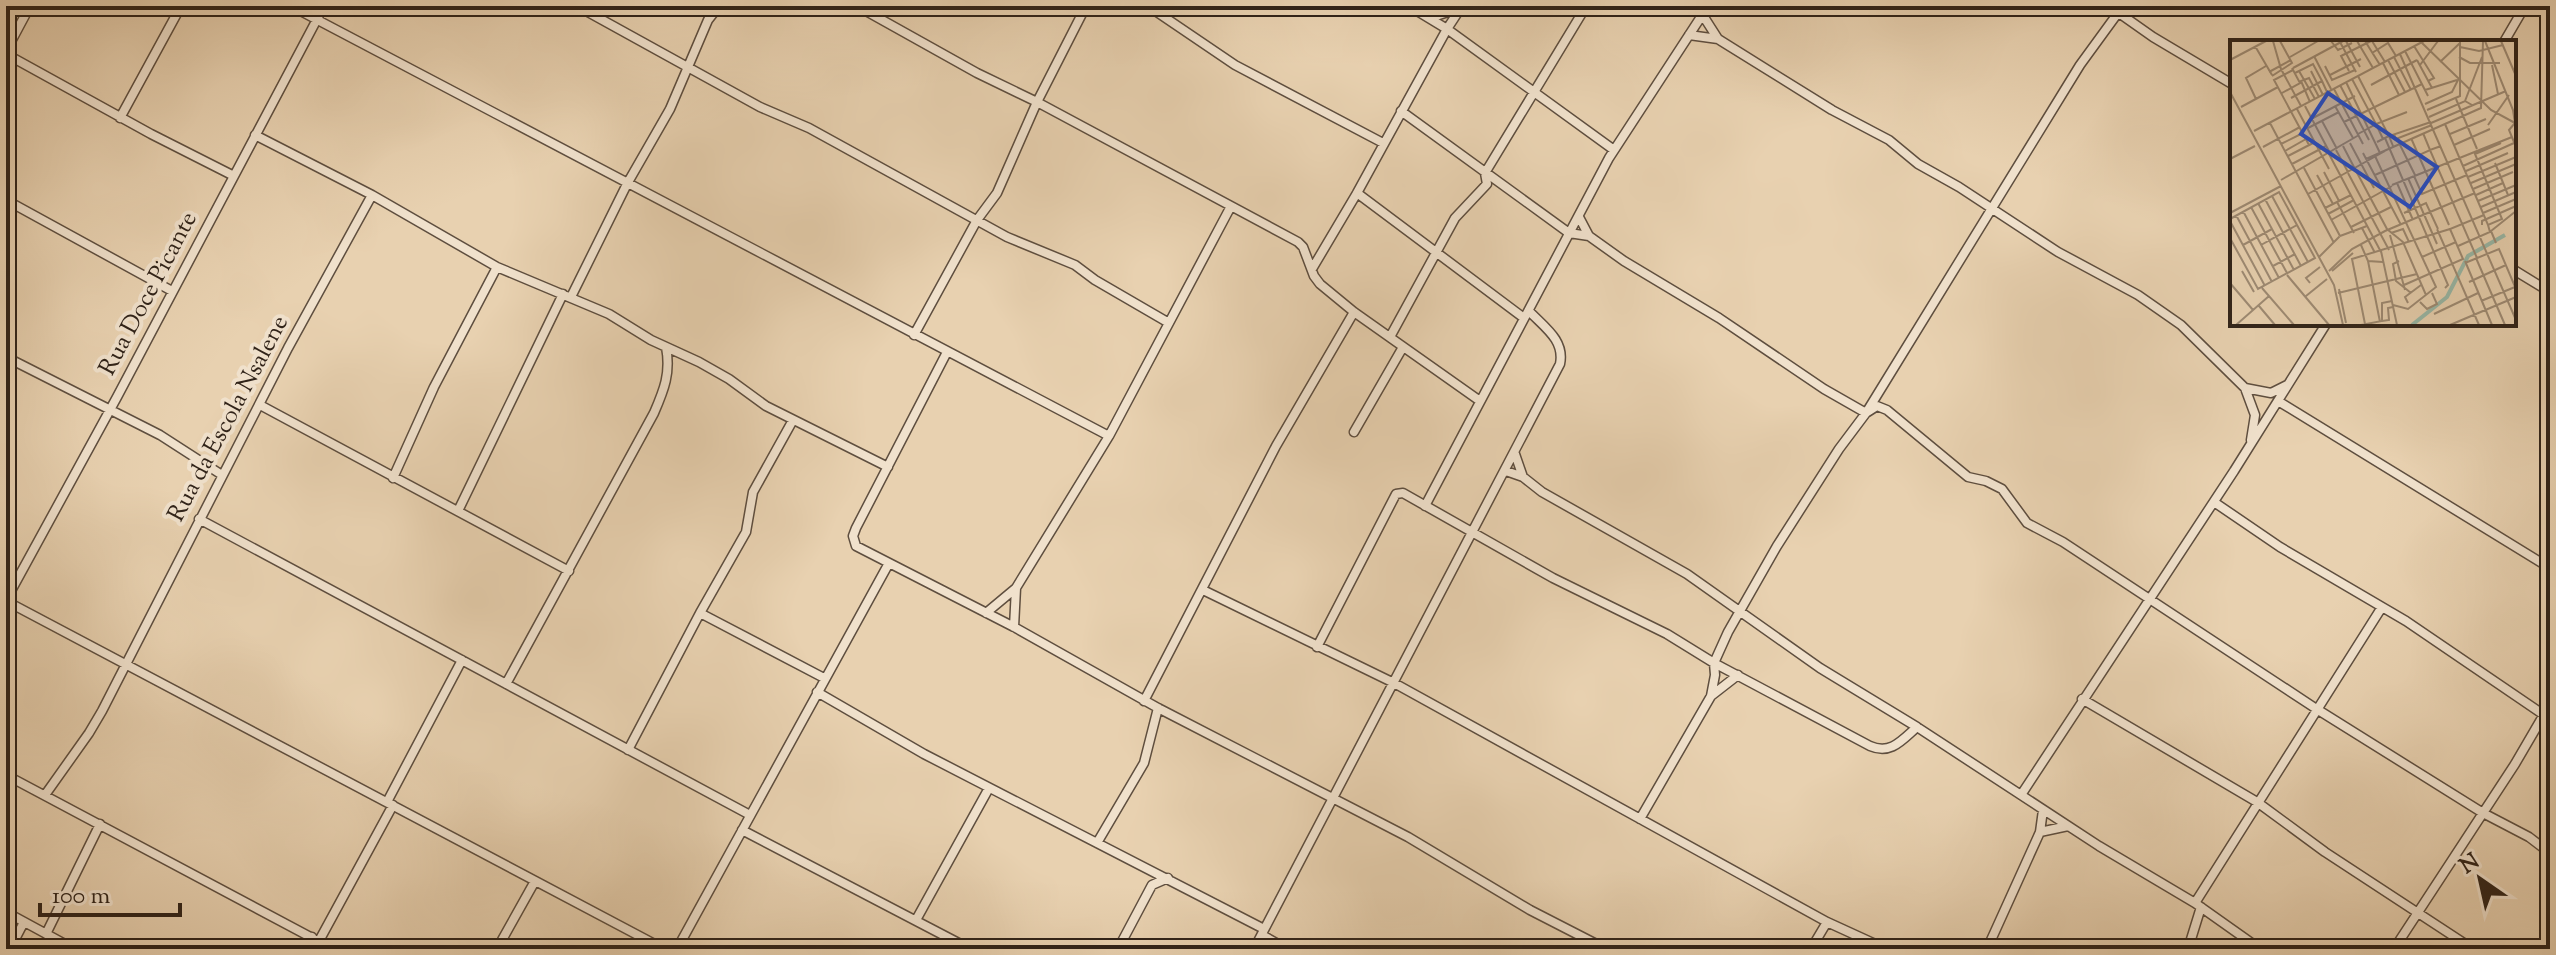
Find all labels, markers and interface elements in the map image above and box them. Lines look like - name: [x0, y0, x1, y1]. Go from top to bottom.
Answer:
- inset map: [2230, 40, 2516, 326]
- street label: Rua Doce Picante: [92, 206, 206, 382]
- street label: Rua da Escola Nsalene: [160, 310, 298, 528]
- north arrow: [2440, 839, 2520, 919]
- text: N: [2454, 846, 2487, 883]
- scale bar: [40, 867, 180, 917]
- text: 100 m: [52, 880, 110, 914]

